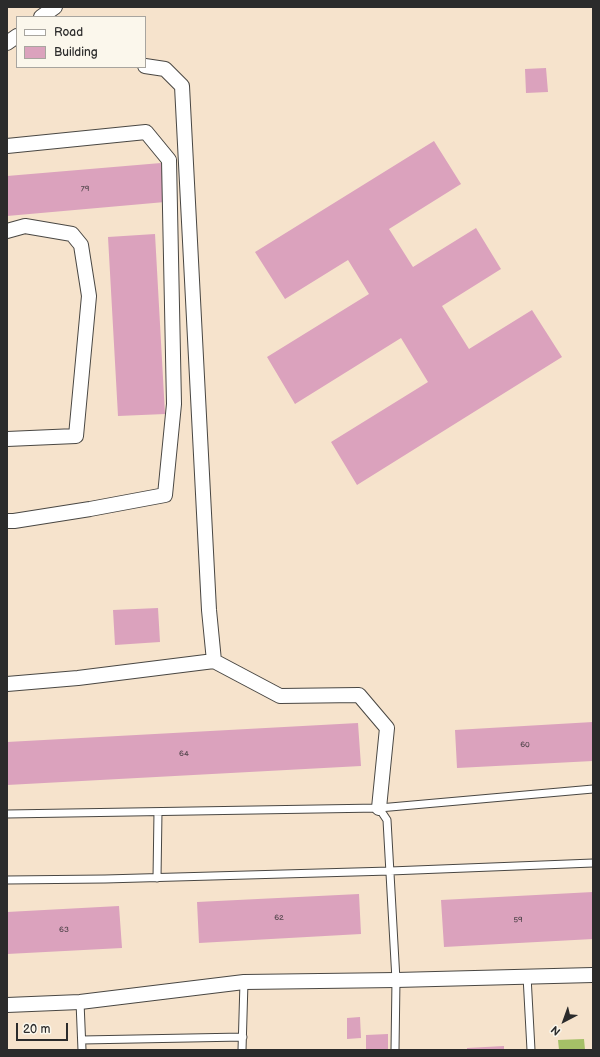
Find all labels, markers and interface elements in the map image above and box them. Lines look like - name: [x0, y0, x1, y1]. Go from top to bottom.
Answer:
- legend: [16, 16, 146, 68]
- text: Road: [54, 25, 83, 40]
- text: Building: [54, 45, 98, 60]
- house number: 79: [81, 184, 89, 194]
- house number: 60: [520, 740, 530, 750]
- house number: 64: [179, 749, 189, 759]
- house number: 62: [274, 913, 284, 923]
- house number: 59: [513, 915, 523, 925]
- house number: 63: [59, 925, 69, 935]
- north arrow: [544, 1001, 584, 1041]
- scale bar: [18, 1015, 70, 1041]
- text: 20 m: [23, 1022, 50, 1037]
- text: N: [548, 1023, 563, 1038]

